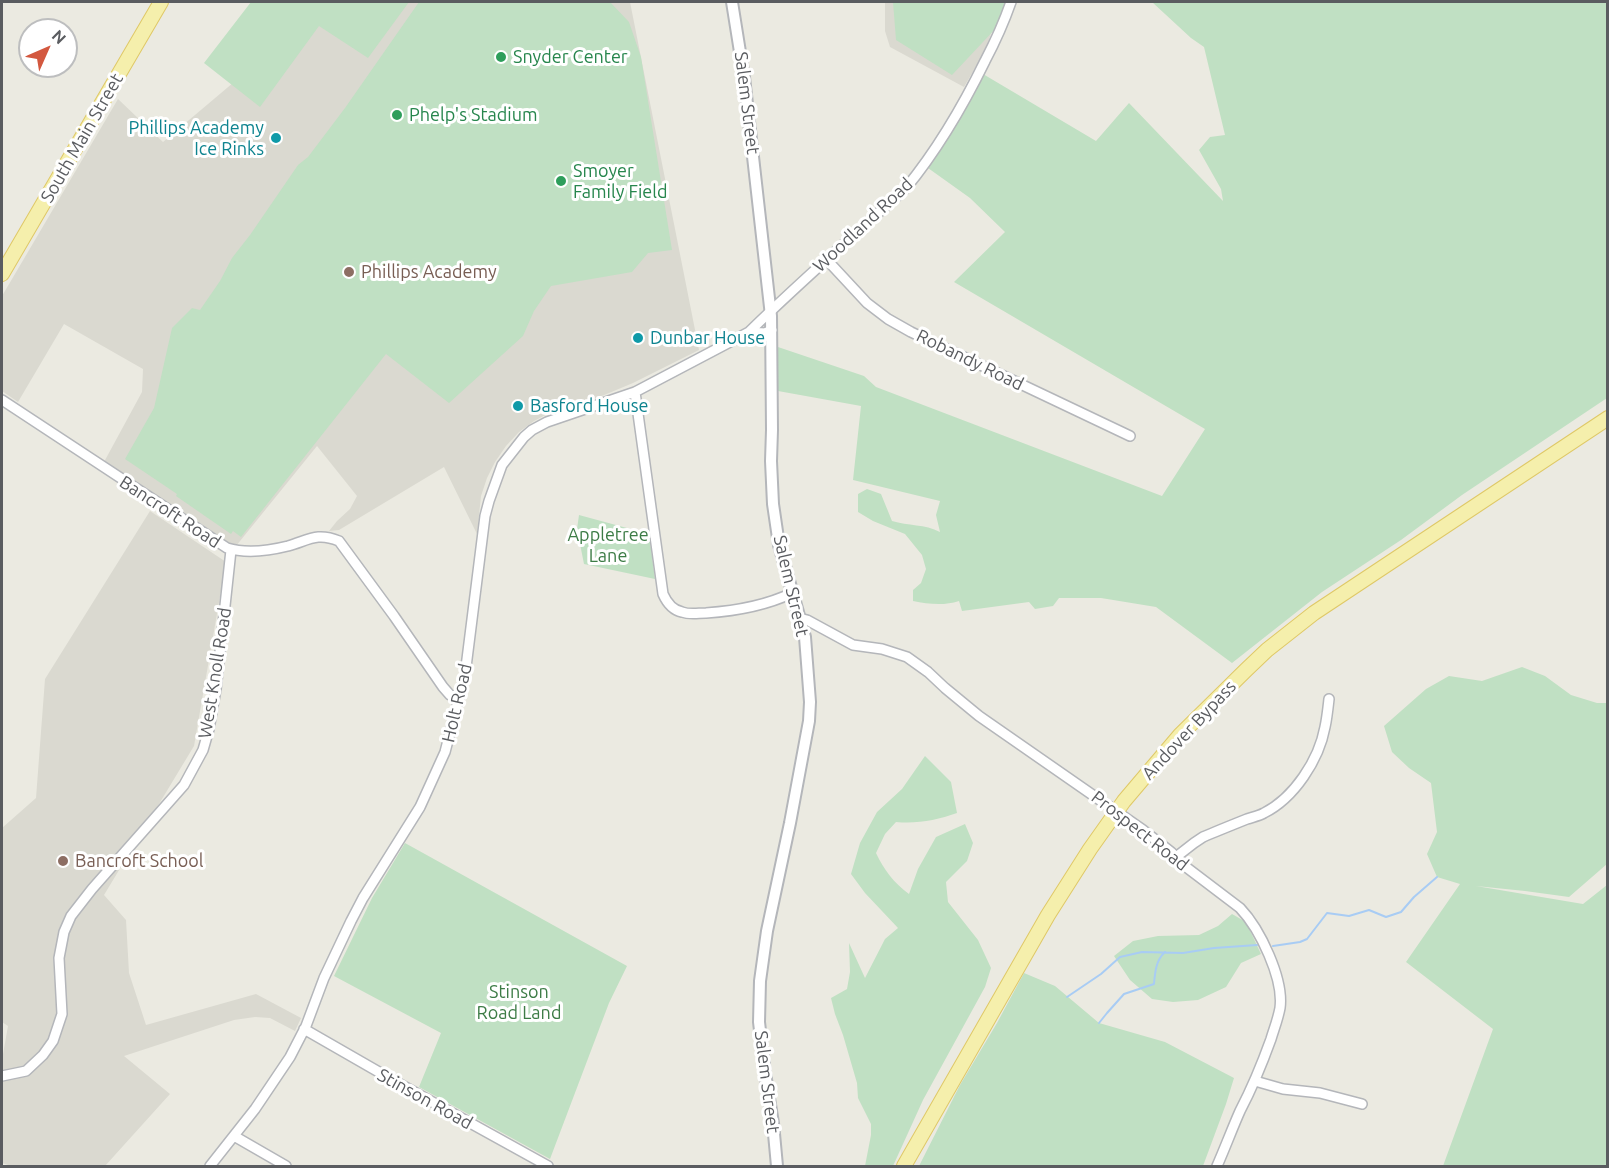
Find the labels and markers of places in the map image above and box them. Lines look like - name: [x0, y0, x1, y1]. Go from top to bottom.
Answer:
- place label: Snyder Center: [513, 46, 628, 68]
- marker: Snyder Center: [494, 50, 508, 64]
- place label: Phelp's Stadium: [409, 104, 538, 126]
- marker: Phelp's Stadium: [390, 108, 404, 122]
- place label: Phillips Academy Ice Rinks: [128, 117, 264, 160]
- marker: Phillips Academy Ice Rinks: [269, 131, 283, 145]
- place label: Smoyer Family Field: [573, 160, 667, 202]
- marker: Smoyer Family Field: [554, 174, 568, 188]
- place label: Phillips Academy: [361, 261, 497, 283]
- marker: Phillips Academy: [342, 265, 356, 279]
- place label: Dunbar House: [650, 327, 765, 349]
- marker: Dunbar House: [631, 331, 645, 345]
- place label: Basford House: [530, 395, 648, 417]
- marker: Basford House: [511, 399, 525, 413]
- place label: Bancroft School: [75, 850, 204, 872]
- marker: Bancroft School: [56, 854, 70, 868]

